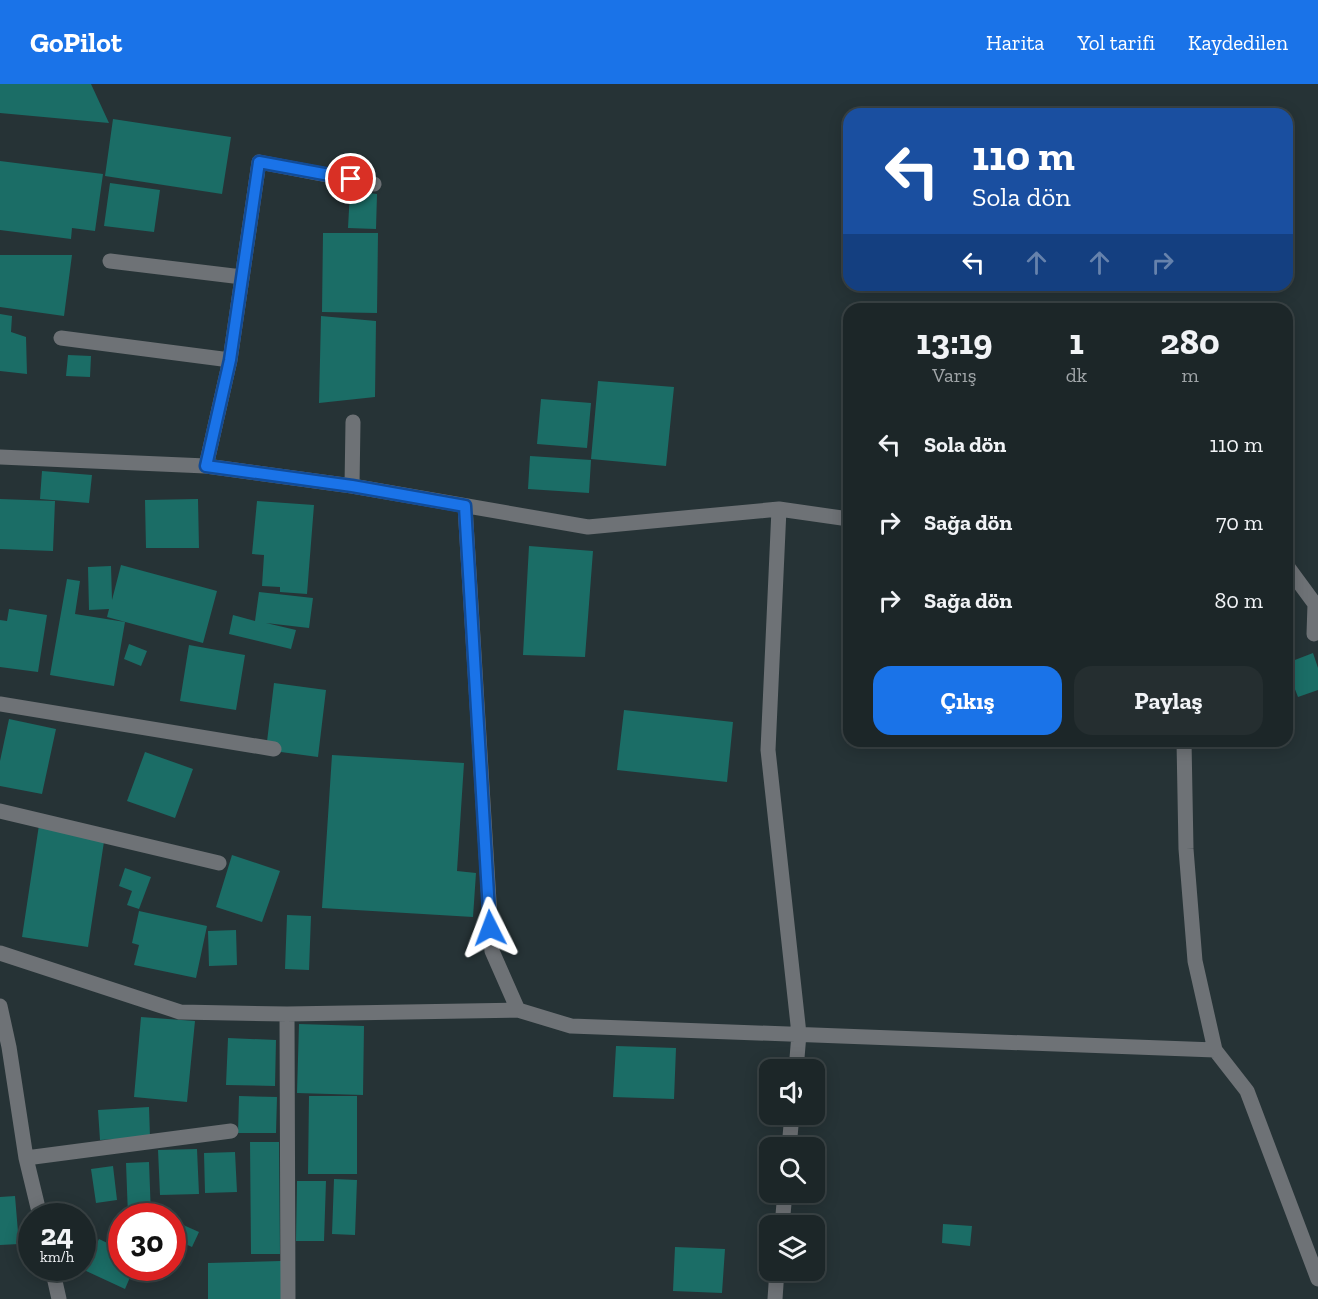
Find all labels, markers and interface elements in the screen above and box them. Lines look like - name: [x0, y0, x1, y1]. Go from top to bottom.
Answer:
- text: GoPilot: [30, 26, 122, 59]
- text: Harita: [986, 30, 1044, 55]
- text: Yol tarifi: [1077, 30, 1155, 55]
- text: Kaydedilen: [1188, 30, 1288, 55]
- text: 110 m: [972, 130, 1075, 181]
- icon: left: [873, 132, 951, 210]
- pin: [325, 153, 376, 204]
- icon: arrive: [334, 162, 367, 195]
- text: Sola dön: [972, 181, 1071, 213]
- icon: left: [957, 246, 990, 279]
- icon: ahead: [1020, 246, 1053, 279]
- icon: ahead: [1083, 246, 1116, 279]
- icon: right: [1146, 246, 1179, 279]
- text: 13:19: [916, 320, 993, 363]
- text: 1: [1069, 320, 1084, 363]
- text: 280: [1160, 320, 1220, 363]
- text: Varış: [932, 363, 976, 387]
- text: dk: [1066, 363, 1087, 387]
- text: m: [1181, 363, 1199, 387]
- icon: left: [873, 428, 906, 461]
- text: Sola dön: [924, 431, 1006, 458]
- text: 110 m: [1209, 431, 1263, 458]
- icon: right: [873, 506, 906, 539]
- text: Sağa dön: [924, 509, 1012, 536]
- text: 70 m: [1216, 509, 1263, 536]
- icon: right: [873, 584, 906, 617]
- text: Sağa dön: [924, 587, 1012, 614]
- text: 80 m: [1215, 587, 1263, 614]
- button: Çıkış: [873, 666, 1062, 735]
- button: Paylaş: [1074, 666, 1263, 735]
- position arrow: [458, 896, 522, 960]
- map controls: [759, 1059, 825, 1281]
- button: sound: [759, 1059, 825, 1125]
- button: search: [759, 1137, 825, 1203]
- speed limit sign: 30: [108, 1203, 186, 1281]
- button: layers: [759, 1215, 825, 1281]
- text: 24: [40, 1217, 74, 1253]
- text: km/h: [40, 1248, 74, 1266]

